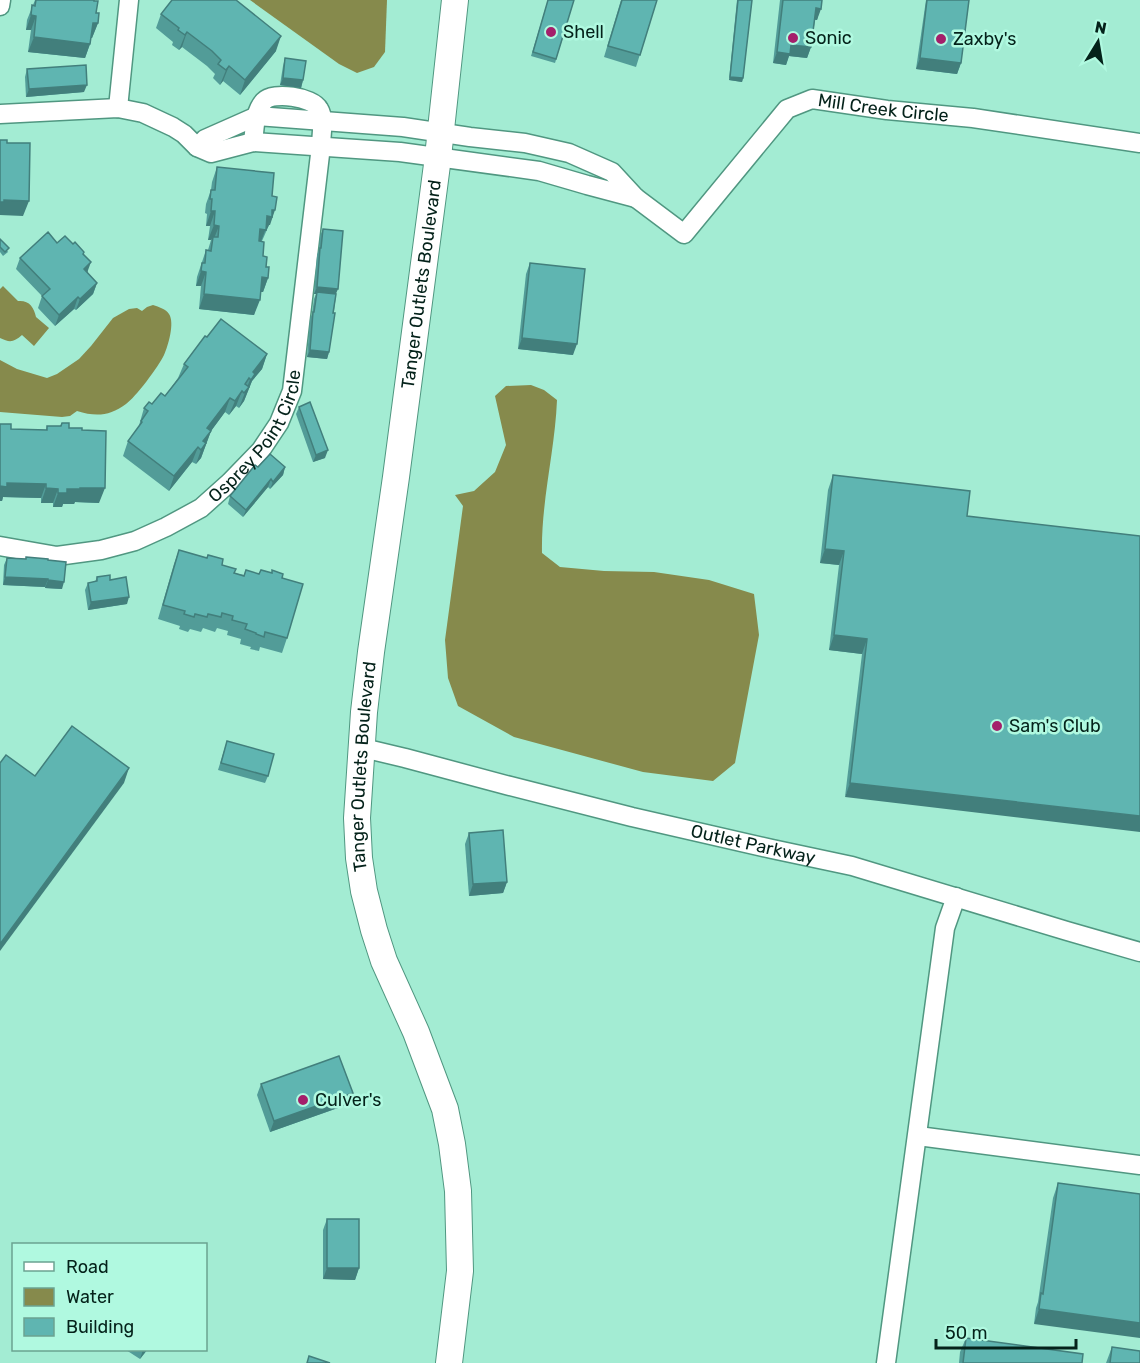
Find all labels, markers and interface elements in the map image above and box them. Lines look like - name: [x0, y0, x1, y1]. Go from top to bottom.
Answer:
- north arrow: [1068, 12, 1128, 72]
- text: N: [1093, 17, 1108, 38]
- place label: Shell: [563, 21, 604, 43]
- marker: Shell: [544, 25, 558, 39]
- place label: Sonic: [805, 27, 852, 49]
- place label: Zaxby's: [953, 28, 1016, 50]
- marker: Sonic: [786, 31, 800, 45]
- marker: Zaxby's: [934, 32, 948, 46]
- street label: Mill Creek Circle: [816, 89, 950, 127]
- street label: Tanger Outlets Boulevard: [397, 178, 446, 390]
- street label: Osprey Point Circle: [204, 369, 305, 507]
- street label: Tanger Outlets Boulevard: [346, 660, 381, 873]
- place label: Sam's Club: [1009, 715, 1101, 737]
- marker: Sam's Club: [990, 719, 1004, 733]
- street label: Outlet Parkway: [689, 820, 818, 869]
- place label: Culver's: [315, 1089, 381, 1111]
- marker: Culver's: [296, 1093, 310, 1107]
- legend: [12, 1243, 207, 1351]
- text: Road: [66, 1256, 109, 1278]
- text: Water: [66, 1286, 114, 1308]
- scale bar: [936, 1312, 1076, 1350]
- text: Building: [66, 1316, 134, 1338]
- text: 50 m: [945, 1322, 988, 1344]

